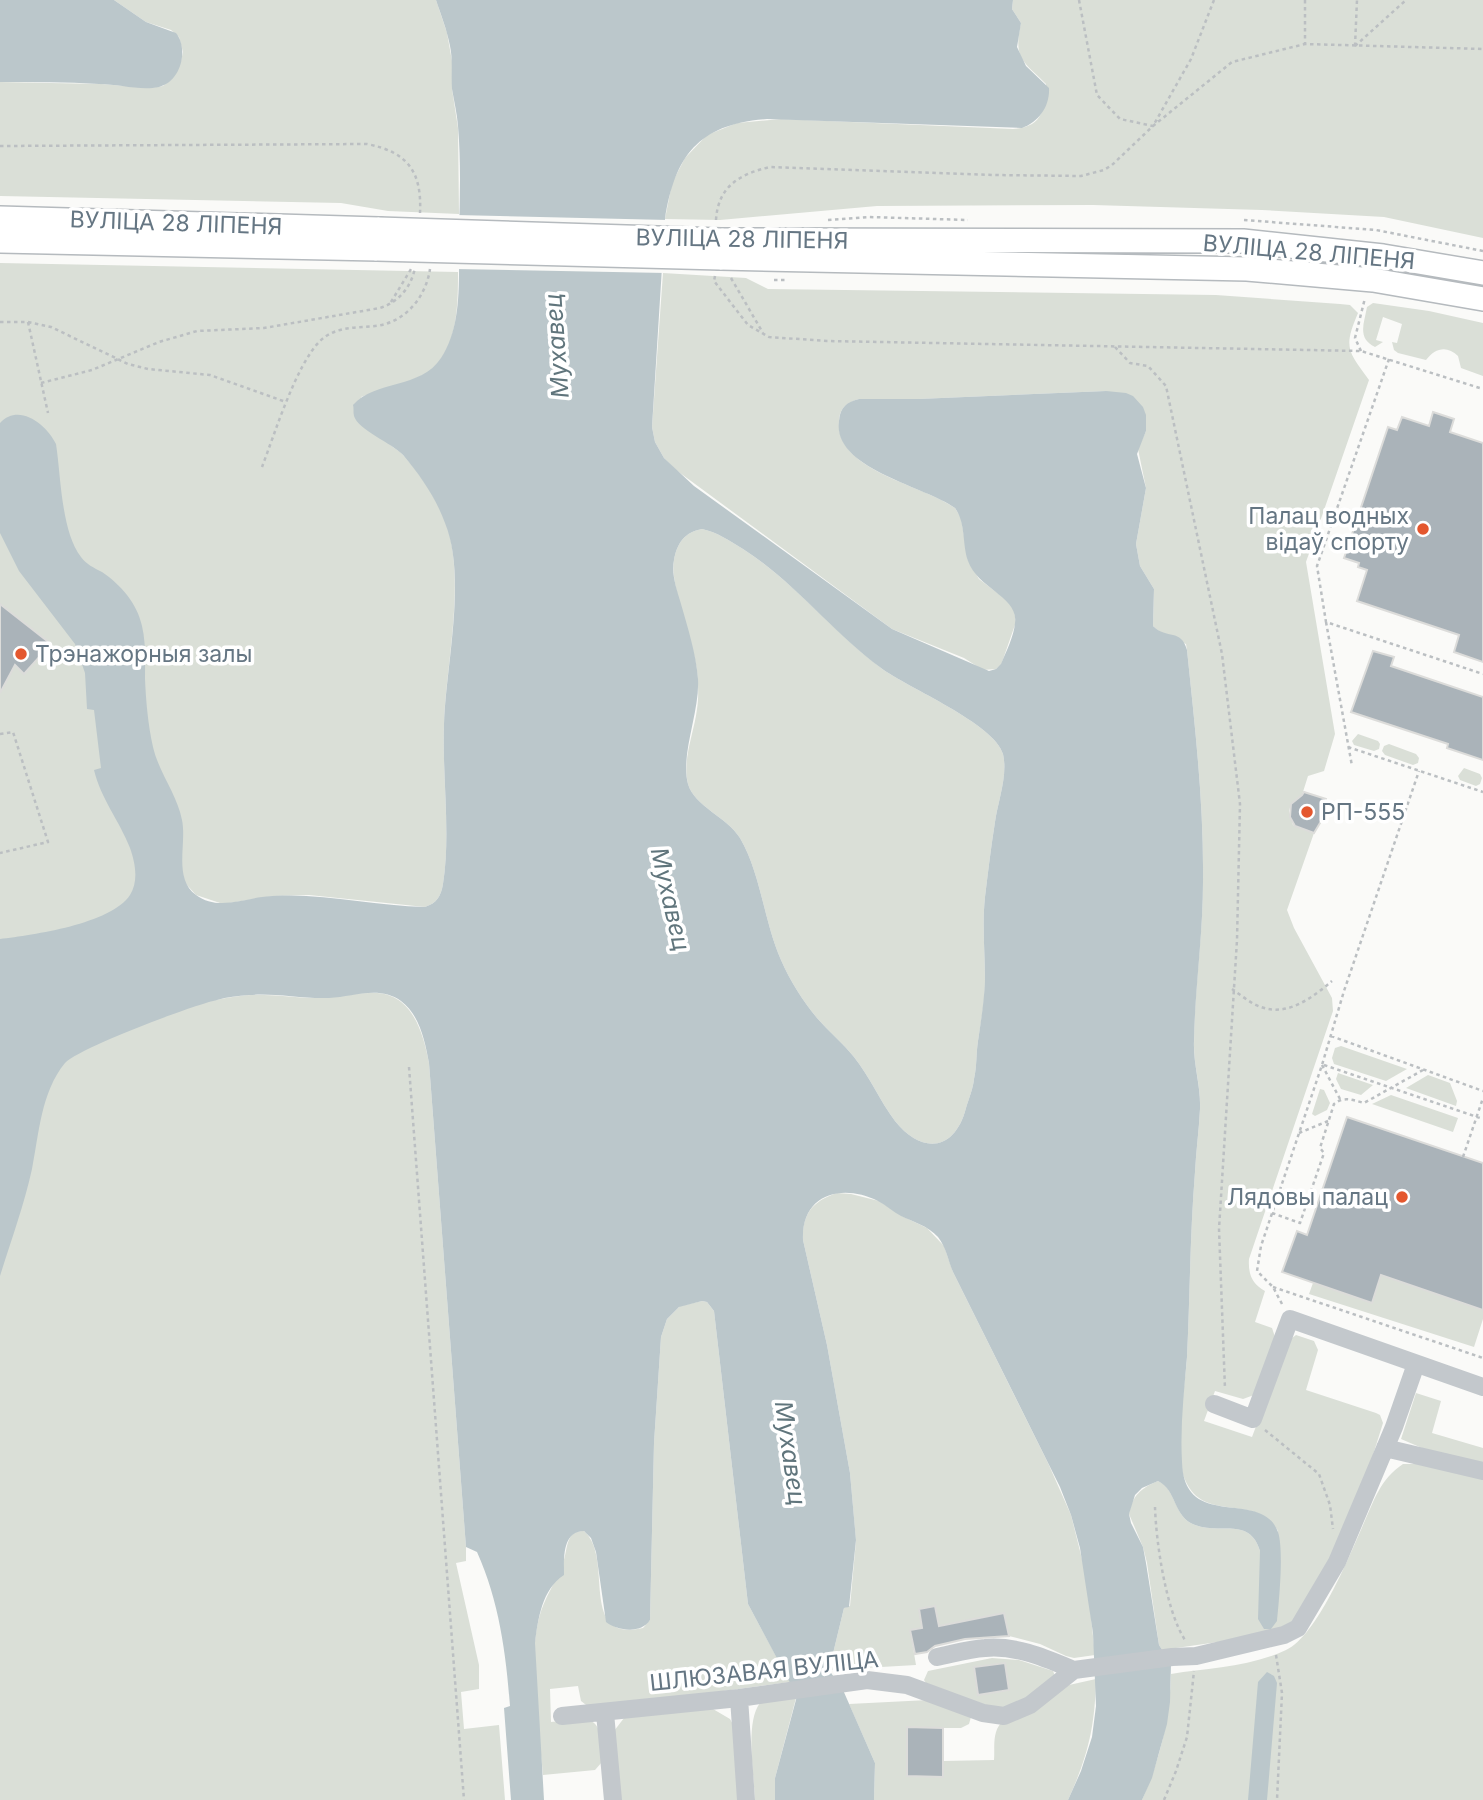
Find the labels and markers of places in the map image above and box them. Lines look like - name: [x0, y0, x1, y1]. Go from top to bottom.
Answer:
- place label: Палац водных відаў спорту: [1248, 502, 1409, 556]
- marker: Палац водных відаў спорту: [1415, 521, 1431, 537]
- place label: Трэнажорныя залы: [35, 640, 252, 668]
- marker: Трэнажорныя залы: [13, 646, 29, 662]
- place label: РП-555: [1321, 798, 1405, 826]
- marker: РП-555: [1299, 804, 1315, 820]
- place label: Лядовы палац: [1227, 1183, 1388, 1211]
- marker: Лядовы палац: [1394, 1189, 1410, 1205]

